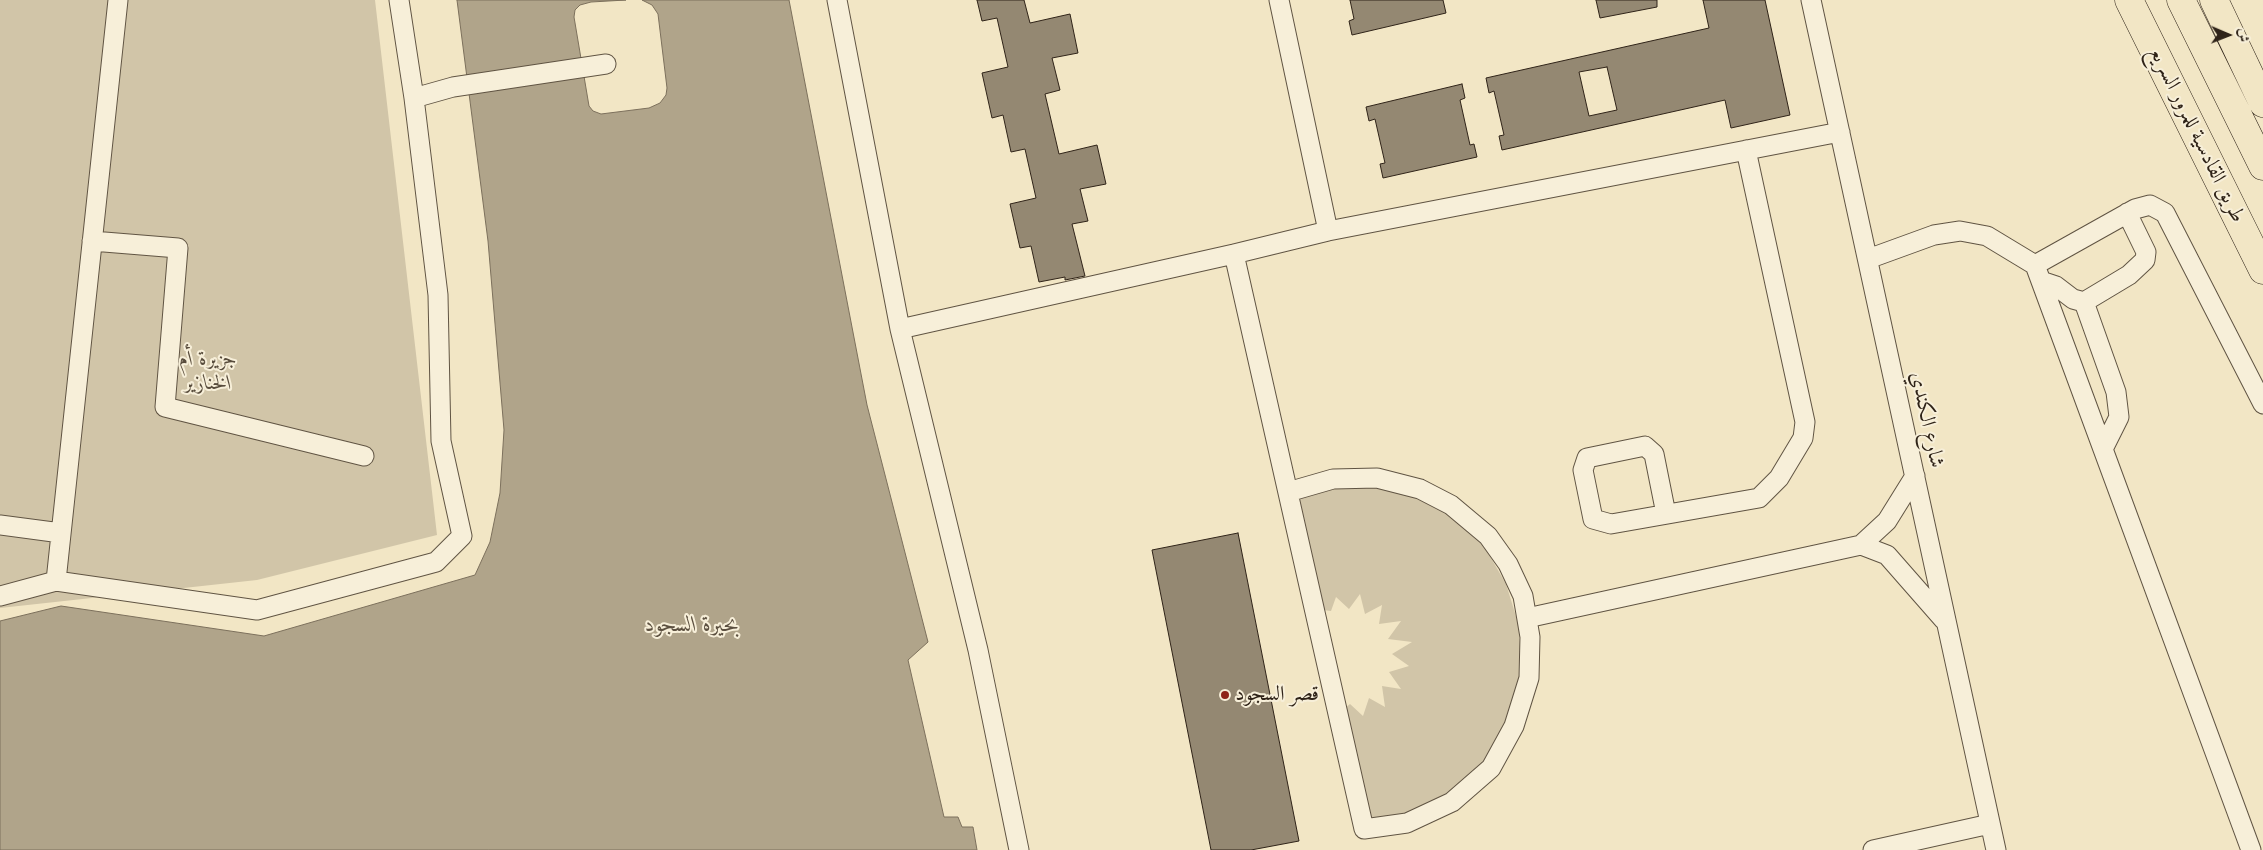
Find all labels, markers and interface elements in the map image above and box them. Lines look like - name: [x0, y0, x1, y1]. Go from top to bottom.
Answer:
- north arrow: [2203, 10, 2253, 60]
- text: ش: [2234, 28, 2253, 42]
- street label: طريق القادسية للمرور السريع: [2142, 43, 2250, 227]
- park label: جزيرة أم الخنازير: [179, 347, 237, 397]
- street label: شارع الكندي: [1904, 370, 1948, 470]
- water label: بحيرة السجود: [645, 613, 739, 639]
- place label: قصر السجود: [1235, 682, 1319, 708]
- marker: قصر السجود: [1219, 689, 1231, 701]

